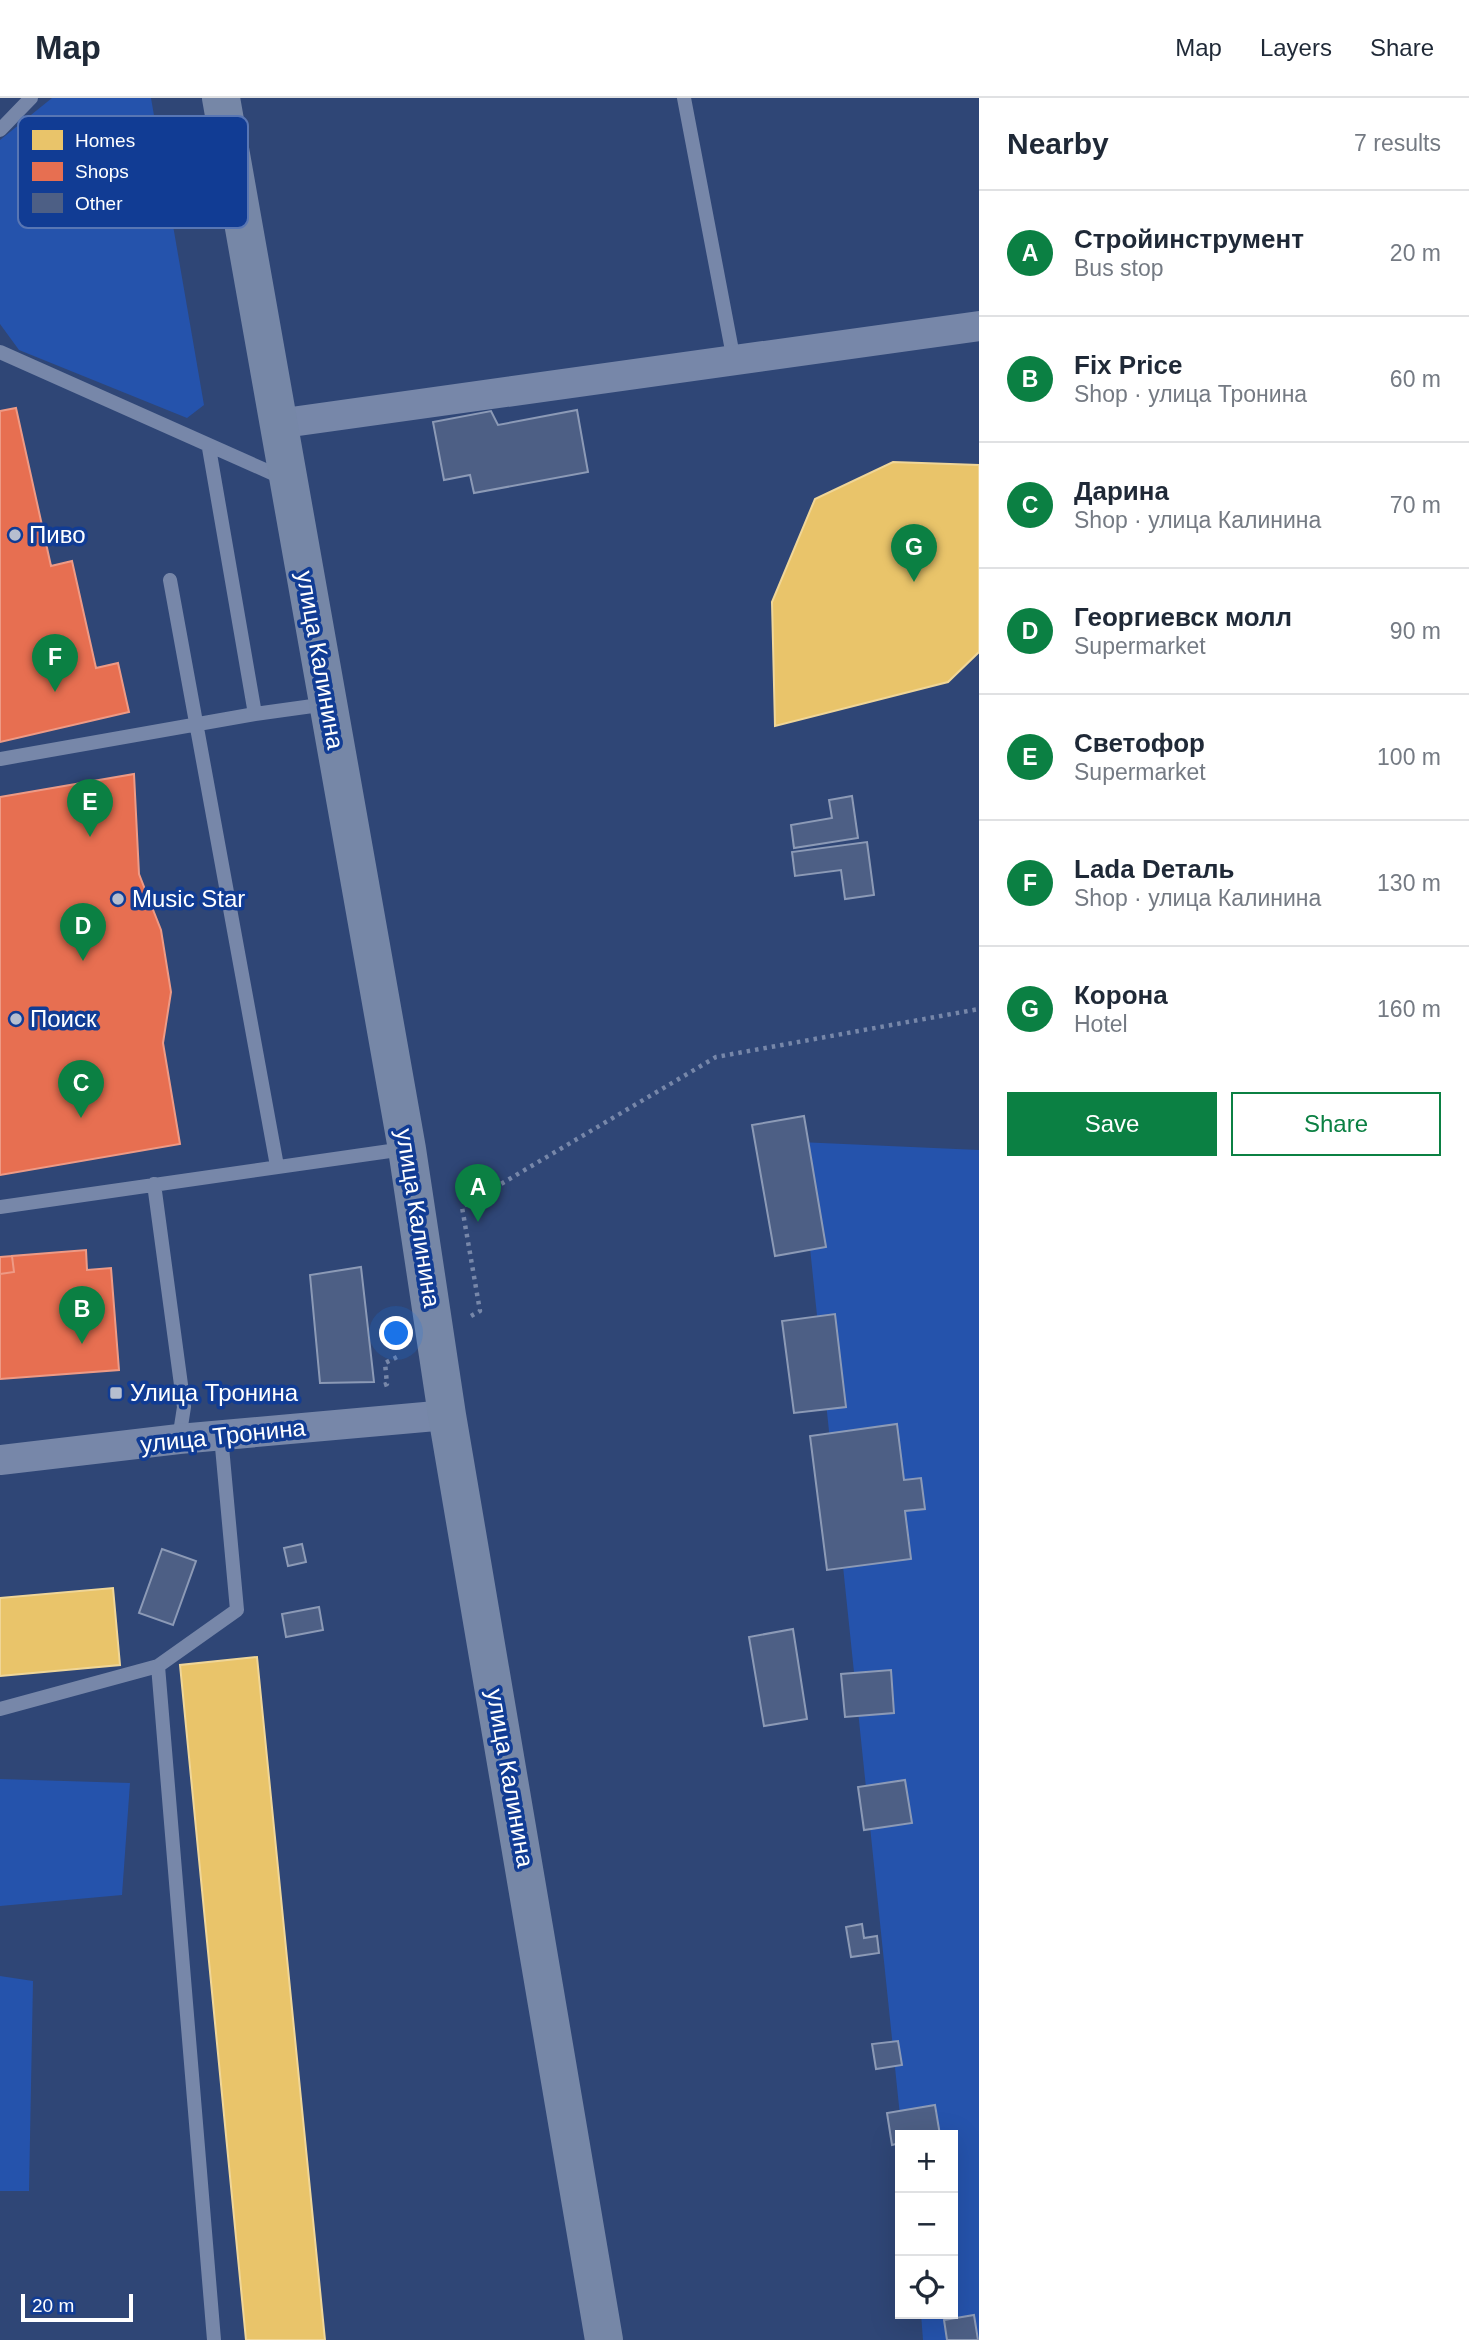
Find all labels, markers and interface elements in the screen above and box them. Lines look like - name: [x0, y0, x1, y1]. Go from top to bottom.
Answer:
- text: Map: [35, 29, 101, 66]
- text: Map: [1175, 34, 1222, 61]
- text: Layers: [1260, 34, 1332, 61]
- text: Share: [1370, 34, 1434, 61]
- legend: [18, 116, 248, 228]
- text: Nearby: [1007, 127, 1109, 160]
- text: Homes: [75, 130, 135, 151]
- text: 7 results: [1354, 130, 1441, 156]
- text: Shops: [75, 161, 129, 182]
- text: Other: [75, 193, 123, 214]
- text: Стройинструмент: [1074, 224, 1304, 254]
- text: A: [1022, 240, 1038, 266]
- text: 20 m: [1390, 240, 1441, 266]
- text: Bus stop: [1074, 255, 1164, 281]
- text: Fix Price: [1074, 350, 1182, 380]
- text: B: [1022, 366, 1038, 392]
- text: 60 m: [1390, 366, 1441, 392]
- text: Shop · улица Тронина: [1074, 381, 1307, 407]
- text: Дарина: [1074, 476, 1169, 506]
- text: C: [1022, 492, 1038, 518]
- text: 70 m: [1390, 492, 1441, 518]
- text: Shop · улица Калинина: [1074, 507, 1321, 533]
- place label: Пиво: [29, 521, 85, 548]
- pin: G: [891, 524, 937, 582]
- marker: Пиво: [7, 527, 23, 543]
- street label: улица Калинина: [292, 569, 350, 752]
- text: Георгиевск молл: [1074, 602, 1292, 632]
- text: D: [1022, 618, 1038, 644]
- text: 90 m: [1390, 618, 1441, 644]
- text: Supermarket: [1074, 633, 1206, 659]
- pin: F: [32, 634, 78, 692]
- text: Светофор: [1074, 728, 1205, 758]
- text: E: [1022, 744, 1038, 770]
- text: 100 m: [1377, 744, 1441, 770]
- text: Supermarket: [1074, 759, 1206, 785]
- pin: E: [67, 779, 113, 837]
- text: Lada Dеталь: [1074, 854, 1235, 884]
- text: F: [1023, 870, 1037, 896]
- text: 130 m: [1377, 870, 1441, 896]
- place label: Music Star: [132, 885, 245, 912]
- text: Shop · улица Калинина: [1074, 885, 1321, 911]
- marker: Music Star: [110, 891, 126, 907]
- pin: D: [60, 903, 106, 961]
- text: Корона: [1074, 980, 1168, 1010]
- text: G: [1021, 996, 1039, 1022]
- text: 160 m: [1377, 996, 1441, 1022]
- place label: Поиск: [30, 1005, 97, 1032]
- marker: Поиск: [8, 1011, 24, 1027]
- text: Hotel: [1074, 1011, 1128, 1037]
- pin: C: [58, 1060, 104, 1118]
- button: Save: [1007, 1092, 1217, 1156]
- button: Share: [1231, 1092, 1441, 1156]
- street label: улица Калинина: [391, 1127, 446, 1310]
- pin: A: [455, 1164, 501, 1222]
- pin: B: [59, 1286, 105, 1344]
- your location: [379, 1316, 413, 1350]
- place label: Улица Тронина: [130, 1379, 299, 1406]
- marker: Улица Тронина: [108, 1385, 124, 1401]
- street label: улица Тронина: [139, 1413, 308, 1458]
- street label: улица Калинина: [482, 1687, 540, 1870]
- map controls: [895, 2130, 958, 2319]
- button: +: [895, 2130, 958, 2193]
- button: −: [895, 2193, 958, 2256]
- button: locate: [895, 2256, 958, 2319]
- scale bar: [21, 2291, 133, 2323]
- text: 20 m: [32, 2295, 74, 2316]

